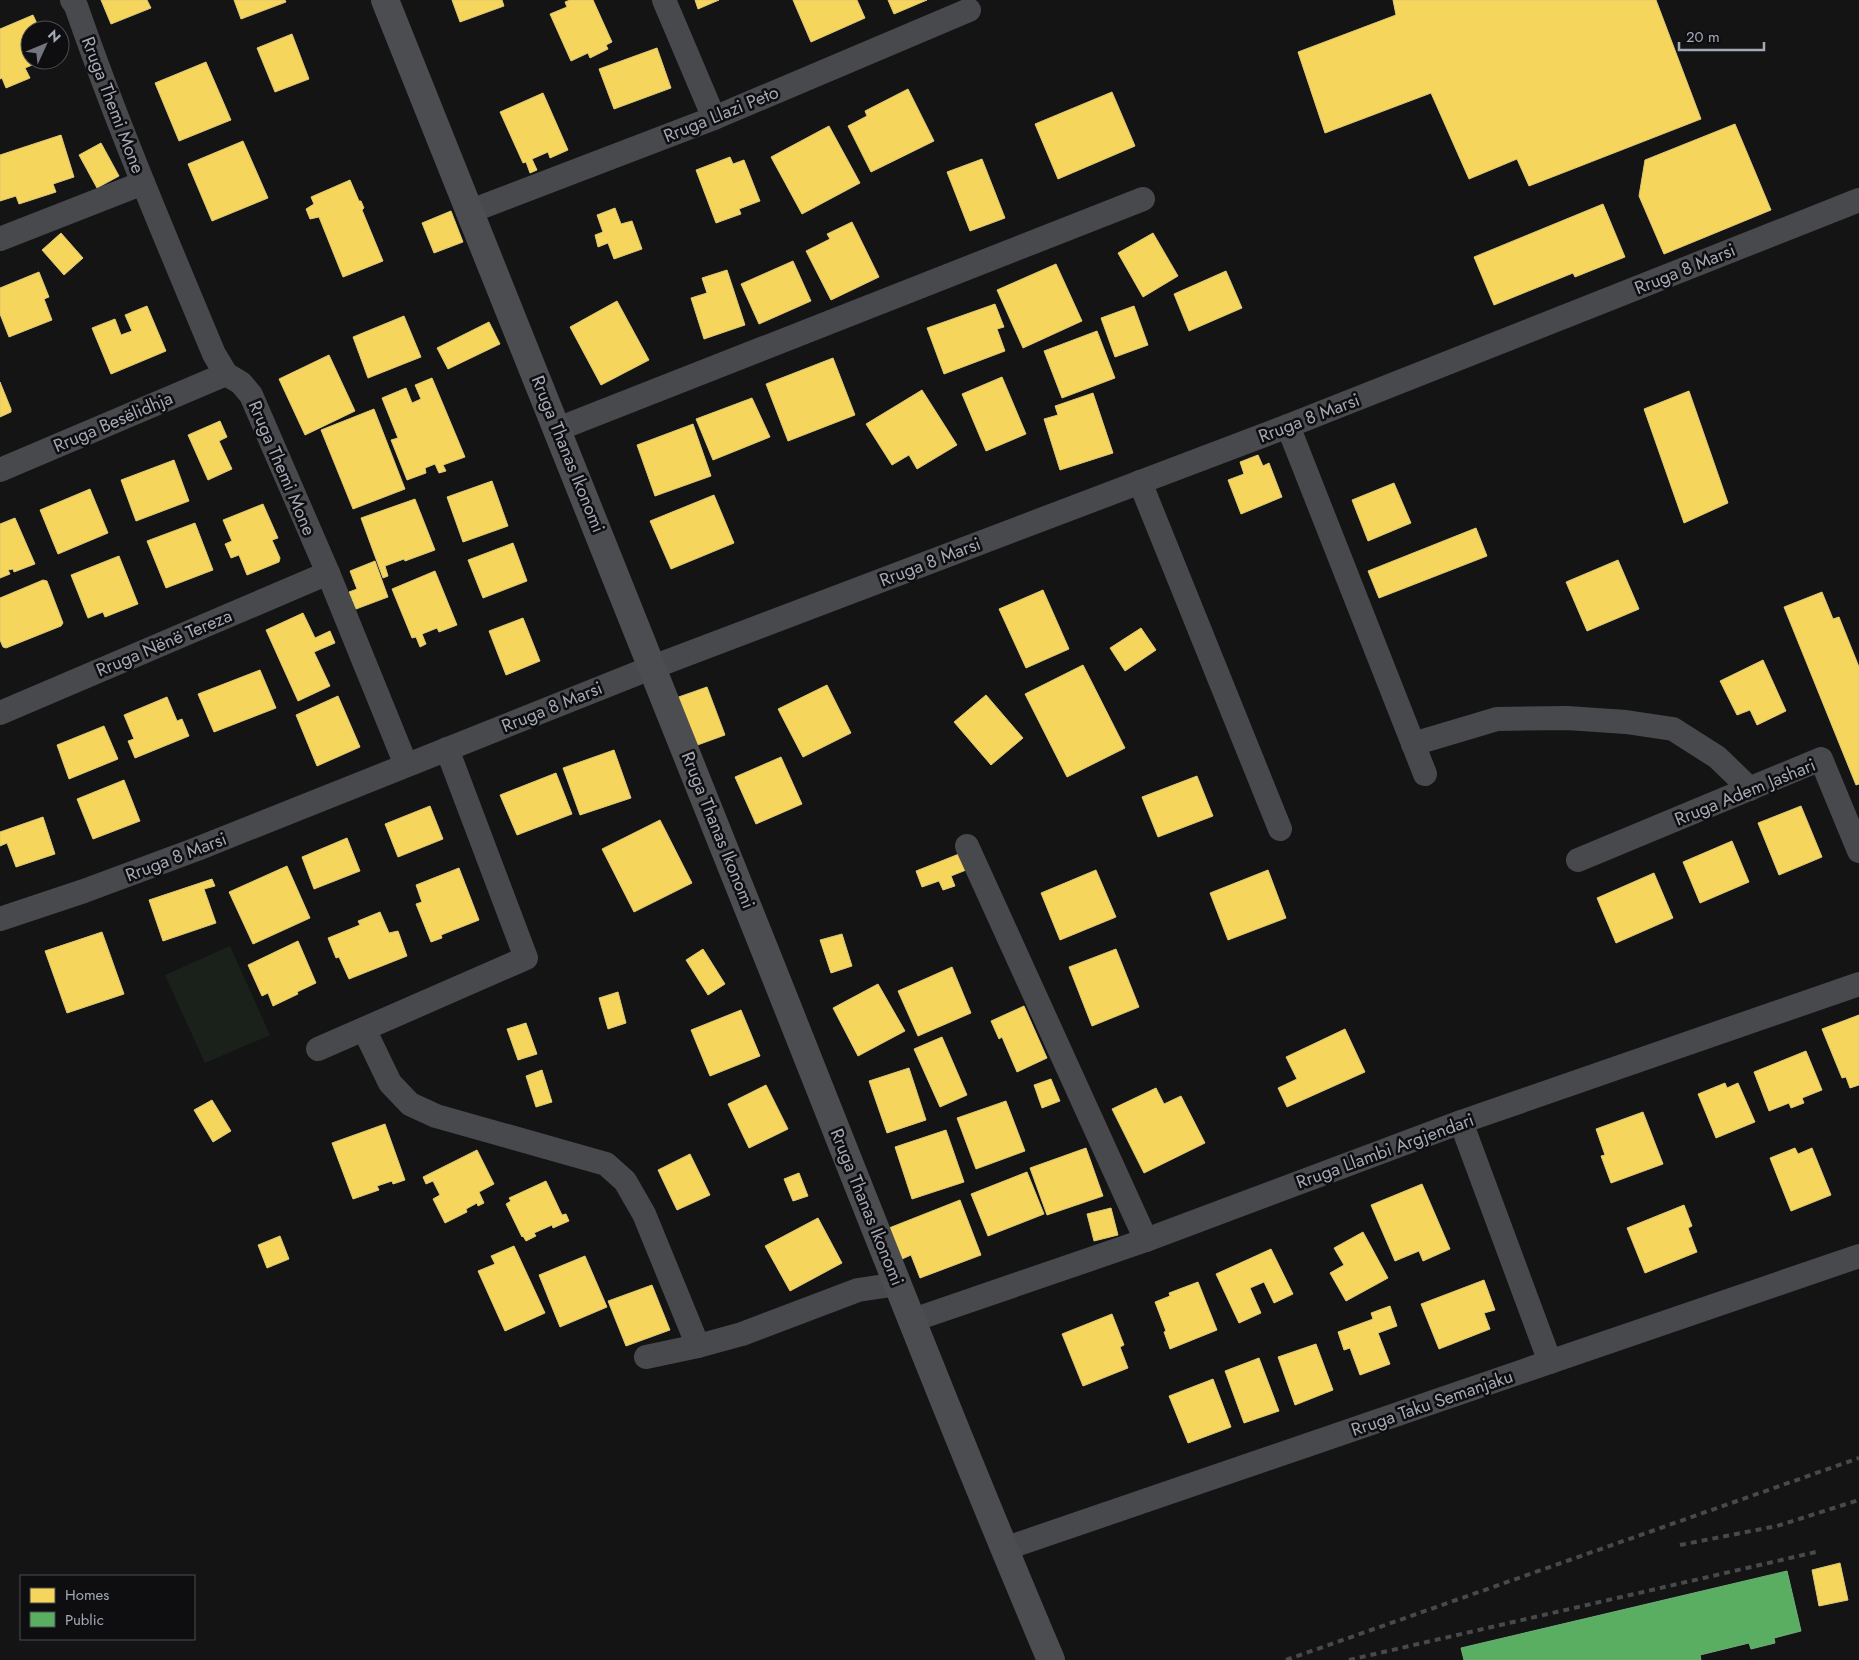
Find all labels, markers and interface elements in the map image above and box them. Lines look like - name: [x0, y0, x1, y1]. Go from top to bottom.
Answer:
- north arrow: [20, 20, 70, 70]
- scale bar: [1679, 20, 1764, 52]
- text: N: [43, 25, 65, 47]
- text: 20 m: [1686, 26, 1720, 48]
- street label: Rruga Themi Mone: [75, 33, 151, 177]
- street label: Rruga Llazi Peto: [660, 79, 783, 149]
- street label: Rruga 8 Marsi: [1631, 237, 1739, 301]
- street label: Rruga Thanas Ikonomi: [525, 372, 611, 536]
- street label: Rruga Besëlidhja: [49, 385, 177, 459]
- street label: Rruga 8 Marsi: [1255, 387, 1363, 449]
- street label: Rruga Themi Mone: [242, 396, 322, 540]
- street label: Rruga 8 Marsi: [876, 531, 984, 593]
- street label: Rruga Nënë Tereza: [92, 603, 236, 683]
- street label: Rruga 8 Marsi: [498, 675, 606, 739]
- street label: Rruga Thanas Ikonomi: [675, 748, 761, 912]
- street label: Rruga Adem Jashari: [1671, 752, 1819, 832]
- street label: Rruga 8 Marsi: [122, 826, 230, 888]
- street label: Rruga Llambi Argjendari: [1292, 1107, 1478, 1195]
- street label: Rruga Thanas Ikonomi: [824, 1125, 910, 1289]
- street label: Rruga Taku Semanjaku: [1348, 1363, 1516, 1443]
- legend: [20, 1575, 195, 1640]
- text: Homes: [65, 1584, 109, 1606]
- text: Public: [65, 1609, 104, 1631]

